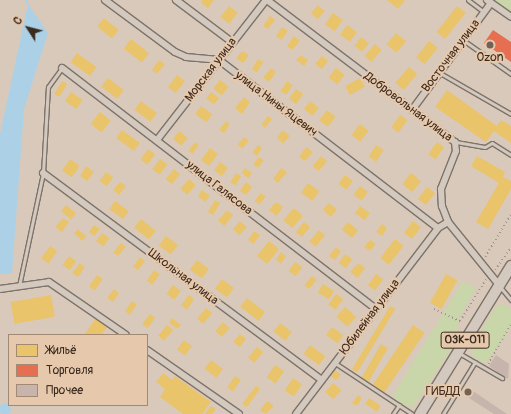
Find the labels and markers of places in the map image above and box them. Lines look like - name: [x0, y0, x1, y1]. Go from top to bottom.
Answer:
- marker: Ozon: [485, 40, 495, 50]
- place label: Ozon: [477, 51, 503, 65]
- place label: ГИБДД: [425, 385, 460, 399]
- marker: ГИБДД: [463, 387, 473, 397]

